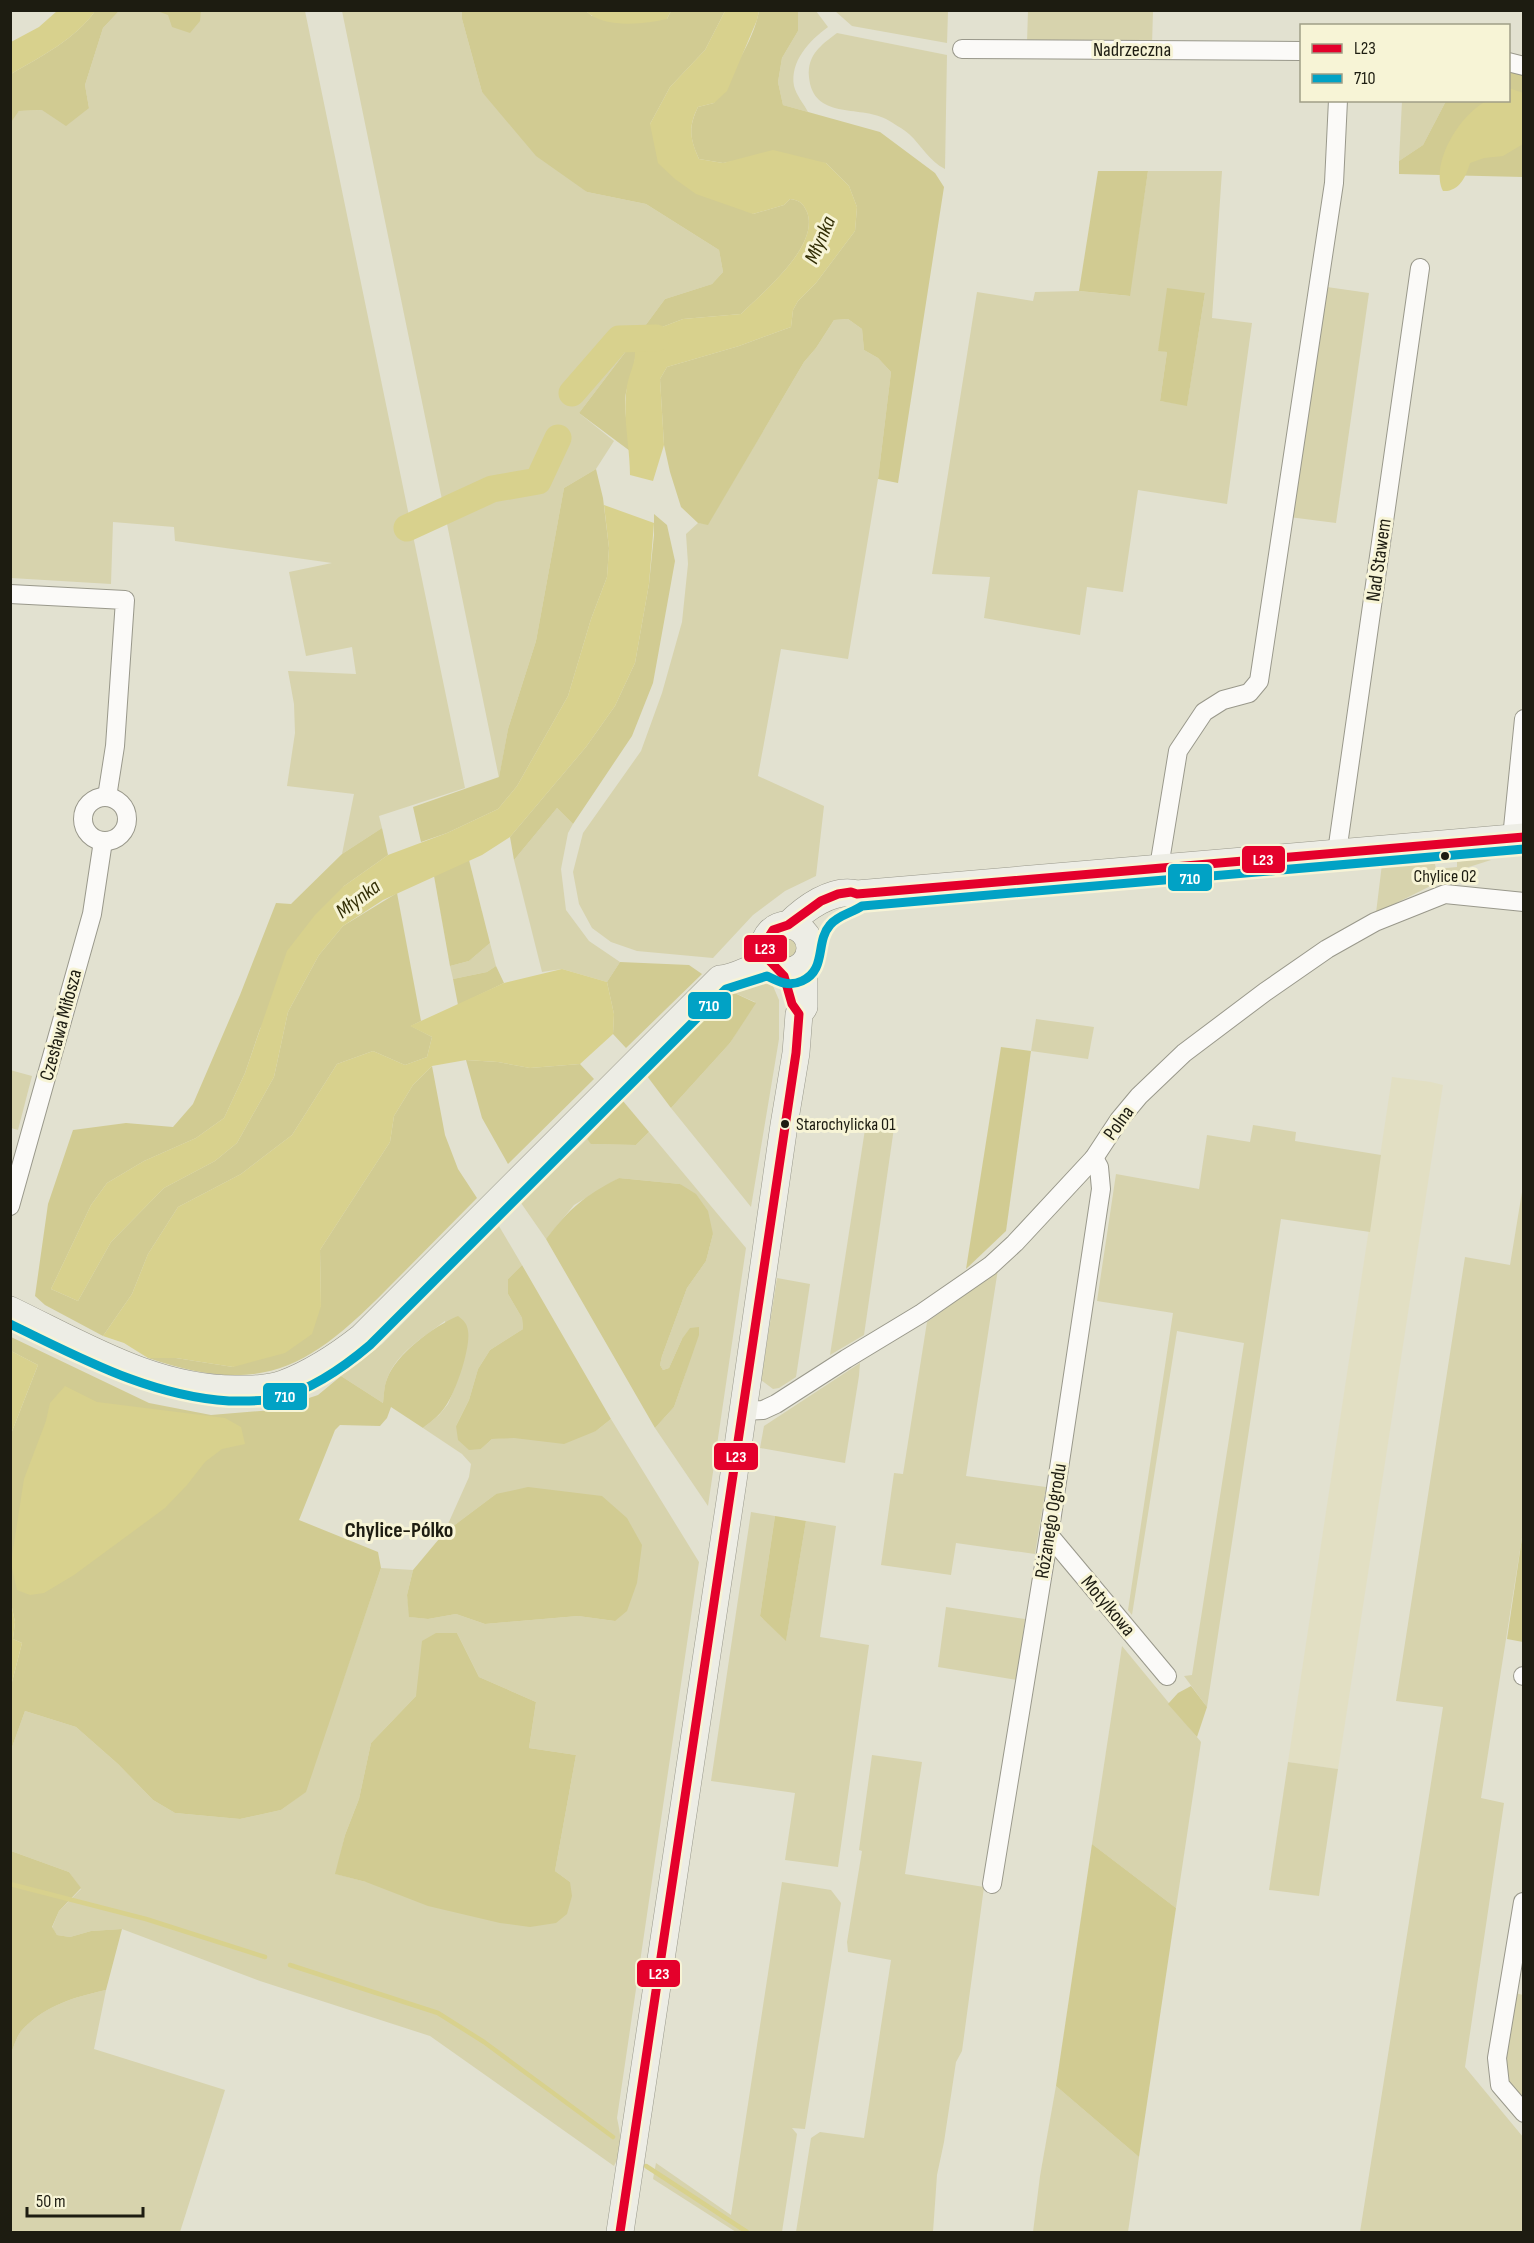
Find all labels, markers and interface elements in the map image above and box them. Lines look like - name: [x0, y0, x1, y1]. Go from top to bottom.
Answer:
- legend: [1300, 24, 1510, 102]
- street label: Nadrzeczna: [1093, 38, 1171, 62]
- text: L23: [1354, 38, 1376, 59]
- text: 710: [1354, 68, 1376, 89]
- water label: Młynka: [799, 212, 841, 267]
- street label: Nad Stawem: [1361, 517, 1397, 603]
- line badge: L23: [1241, 845, 1286, 874]
- marker: Chylice 02: [1439, 850, 1451, 862]
- text: L23: [1253, 851, 1273, 870]
- line badge: 710: [1167, 863, 1213, 892]
- place label: Chylice 02: [1413, 866, 1477, 887]
- text: 710: [1180, 870, 1200, 889]
- water label: Młynka: [331, 874, 386, 924]
- line badge: L23: [743, 934, 788, 963]
- text: L23: [755, 940, 775, 959]
- street label: Czesława Miłosza: [35, 967, 87, 1083]
- line badge: 710: [687, 991, 732, 1020]
- text: 710: [699, 997, 719, 1016]
- street label: Polna: [1098, 1101, 1140, 1145]
- place label: Starochylicka 01: [796, 1114, 896, 1135]
- marker: Starochylicka 01: [779, 1118, 791, 1130]
- line badge: 710: [262, 1382, 308, 1411]
- text: 710: [275, 1388, 295, 1407]
- line badge: L23: [713, 1442, 759, 1471]
- text: L23: [726, 1448, 746, 1467]
- street label: Różanego Ogrodu: [1030, 1462, 1072, 1580]
- district label: Chylice-Pólko: [345, 1517, 453, 1544]
- street label: Motylkowa: [1076, 1571, 1140, 1641]
- line badge: L23: [636, 1959, 681, 1988]
- text: L23: [649, 1965, 669, 1984]
- scale bar: [27, 2180, 142, 2218]
- text: 50 m: [36, 2191, 66, 2212]

